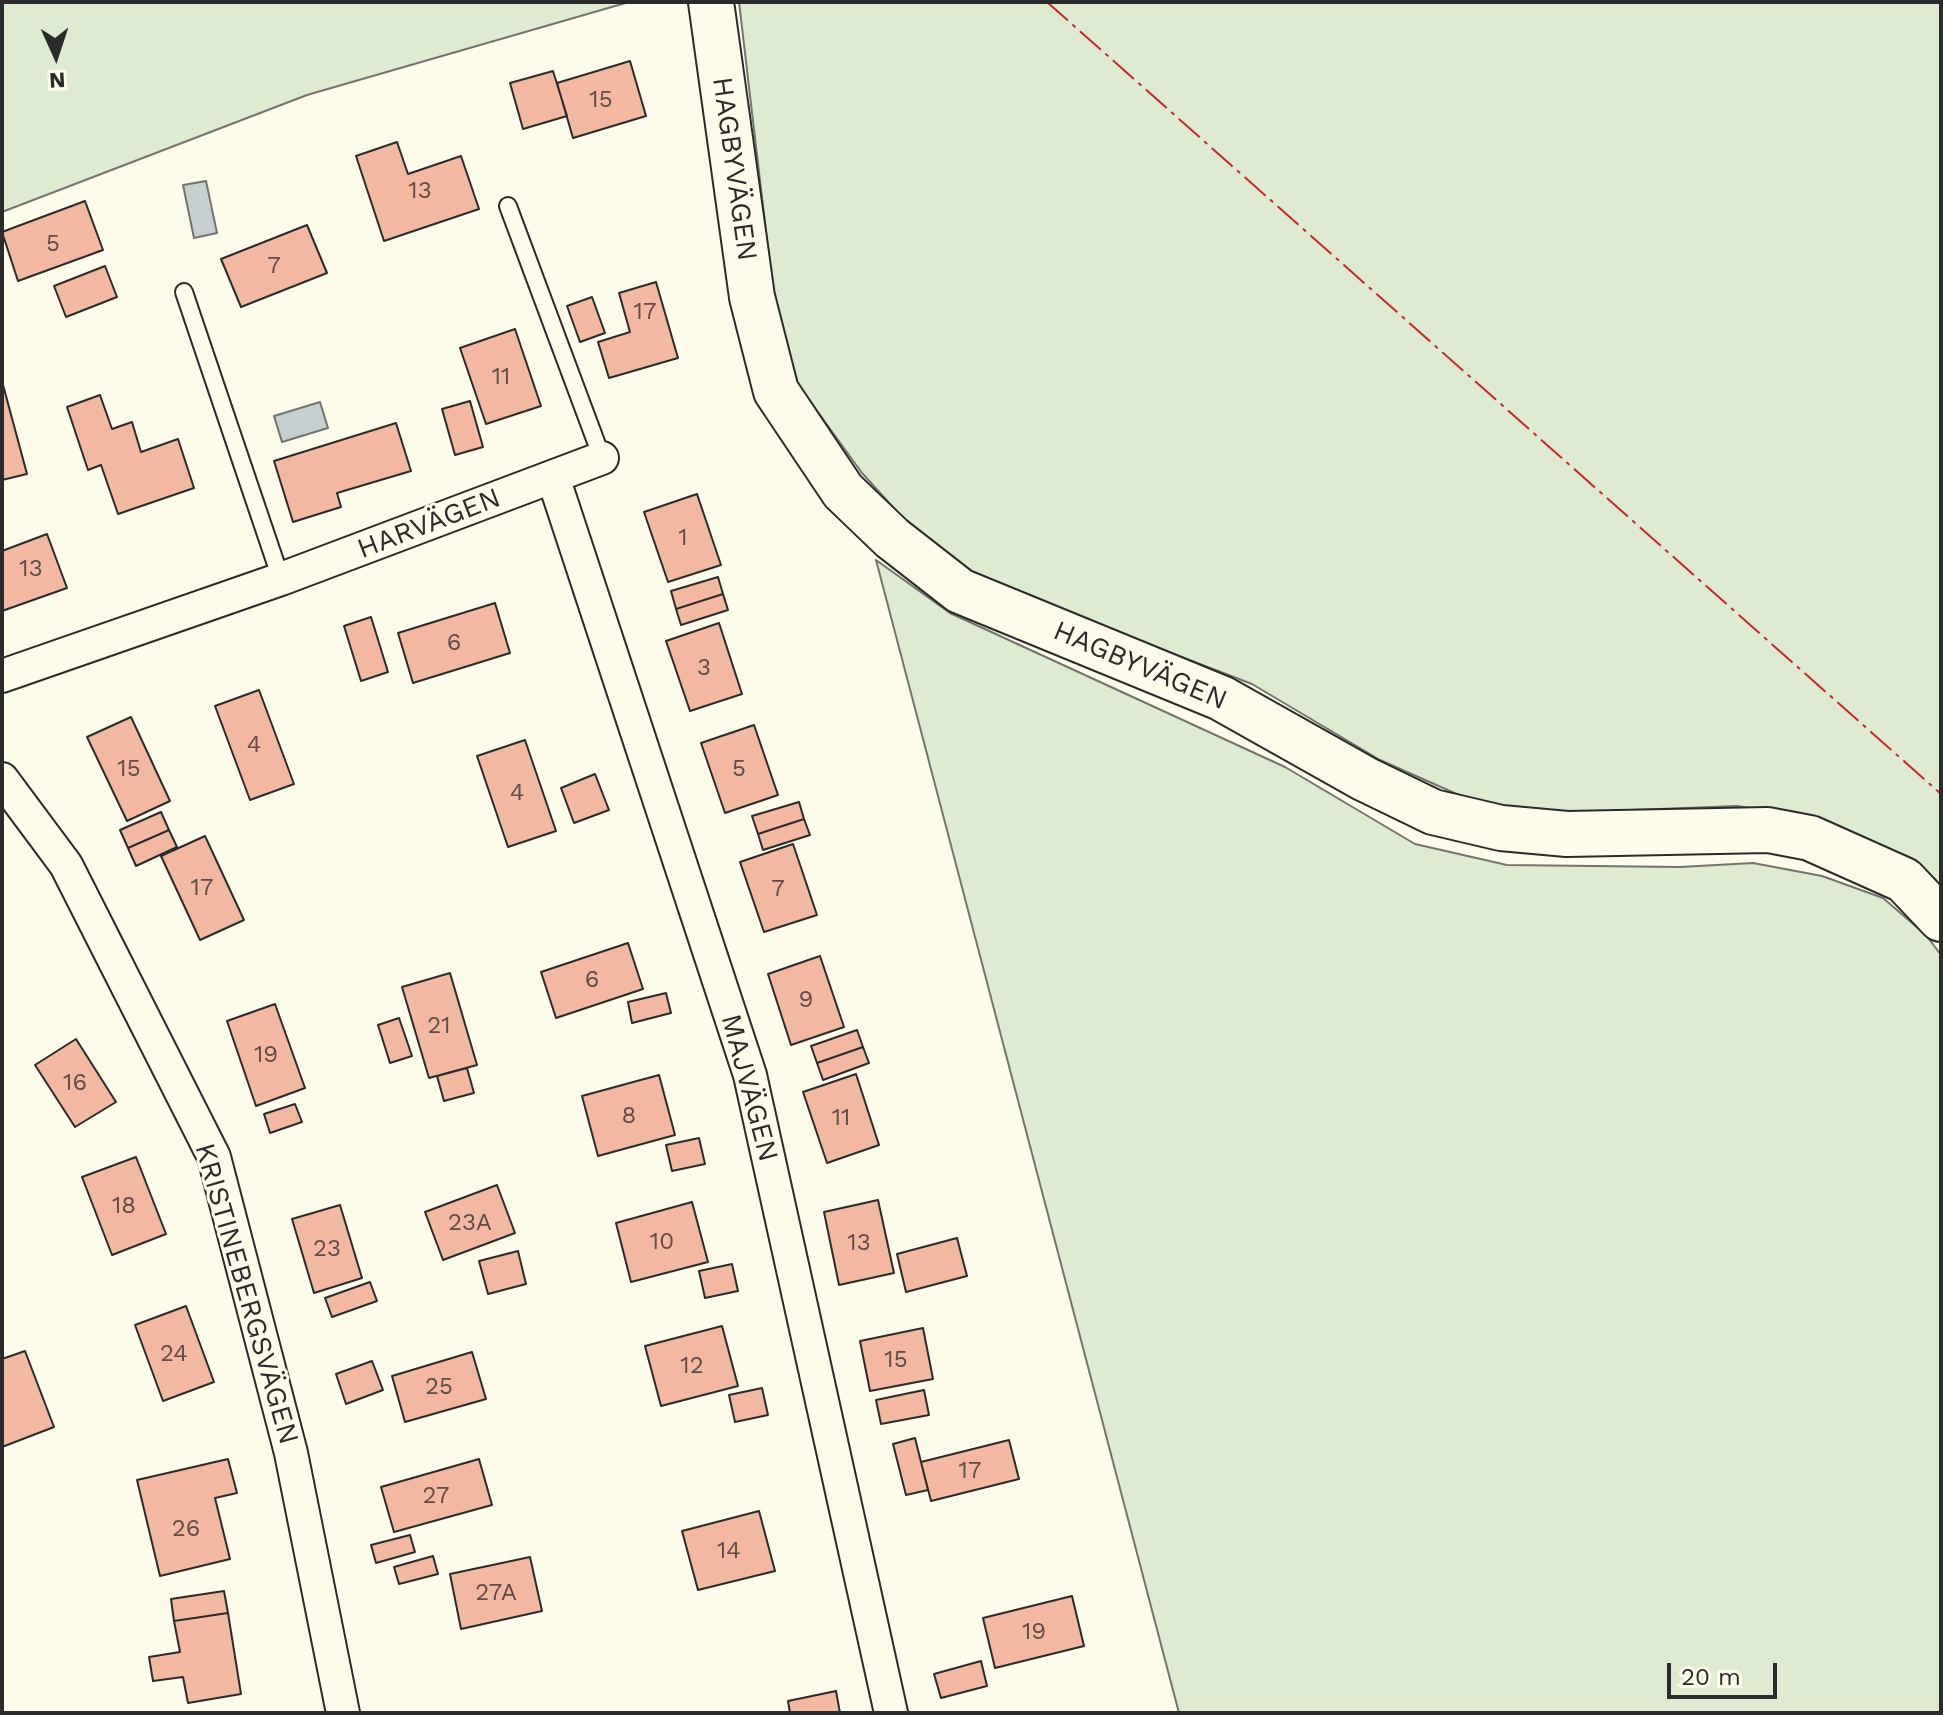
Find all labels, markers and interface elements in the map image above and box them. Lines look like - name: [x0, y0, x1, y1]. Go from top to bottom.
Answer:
- north arrow: [16, 16, 96, 96]
- text: N: [48, 68, 66, 93]
- street label: HAGBYVÄGEN: [704, 75, 764, 263]
- house number: 15: [589, 86, 613, 114]
- house number: 13: [408, 177, 432, 205]
- house number: 5: [46, 230, 60, 258]
- house number: 7: [267, 252, 281, 280]
- house number: 17: [634, 298, 656, 326]
- house number: 11: [492, 363, 510, 391]
- street label: HARVÄGEN: [353, 481, 505, 567]
- house number: 1: [678, 524, 688, 552]
- house number: 13: [19, 555, 43, 583]
- street label: HAGBYVÄGEN: [1048, 614, 1232, 718]
- house number: 6: [447, 629, 461, 657]
- house number: 3: [697, 654, 711, 682]
- house number: 4: [247, 731, 261, 759]
- house number: 15: [117, 755, 141, 783]
- house number: 5: [732, 755, 746, 783]
- house number: 4: [510, 779, 524, 807]
- house number: 17: [191, 874, 213, 902]
- house number: 7: [771, 875, 785, 903]
- house number: 6: [585, 966, 599, 994]
- house number: 9: [799, 986, 813, 1014]
- street label: MAJVÄGEN: [713, 1011, 785, 1165]
- house number: 21: [427, 1012, 451, 1040]
- house number: 19: [254, 1041, 278, 1069]
- house number: 16: [63, 1069, 87, 1097]
- house number: 8: [622, 1102, 636, 1130]
- house number: 11: [832, 1104, 850, 1132]
- street label: KRISTINEBERGSVÄGEN: [187, 1140, 305, 1448]
- house number: 18: [112, 1192, 136, 1220]
- house number: 23A: [448, 1209, 492, 1237]
- house number: 10: [650, 1228, 674, 1256]
- house number: 13: [847, 1229, 871, 1257]
- house number: 23: [313, 1235, 341, 1263]
- house number: 24: [160, 1340, 188, 1368]
- house number: 15: [884, 1346, 908, 1374]
- house number: 12: [680, 1352, 704, 1380]
- house number: 25: [425, 1373, 453, 1401]
- house number: 17: [959, 1457, 981, 1485]
- house number: 27: [423, 1482, 449, 1510]
- house number: 26: [172, 1515, 200, 1543]
- house number: 14: [717, 1537, 741, 1565]
- house number: 27A: [475, 1579, 517, 1607]
- house number: 19: [1022, 1618, 1046, 1646]
- scale bar: [1671, 1647, 1781, 1697]
- text: 20 m: [1681, 1663, 1741, 1691]

